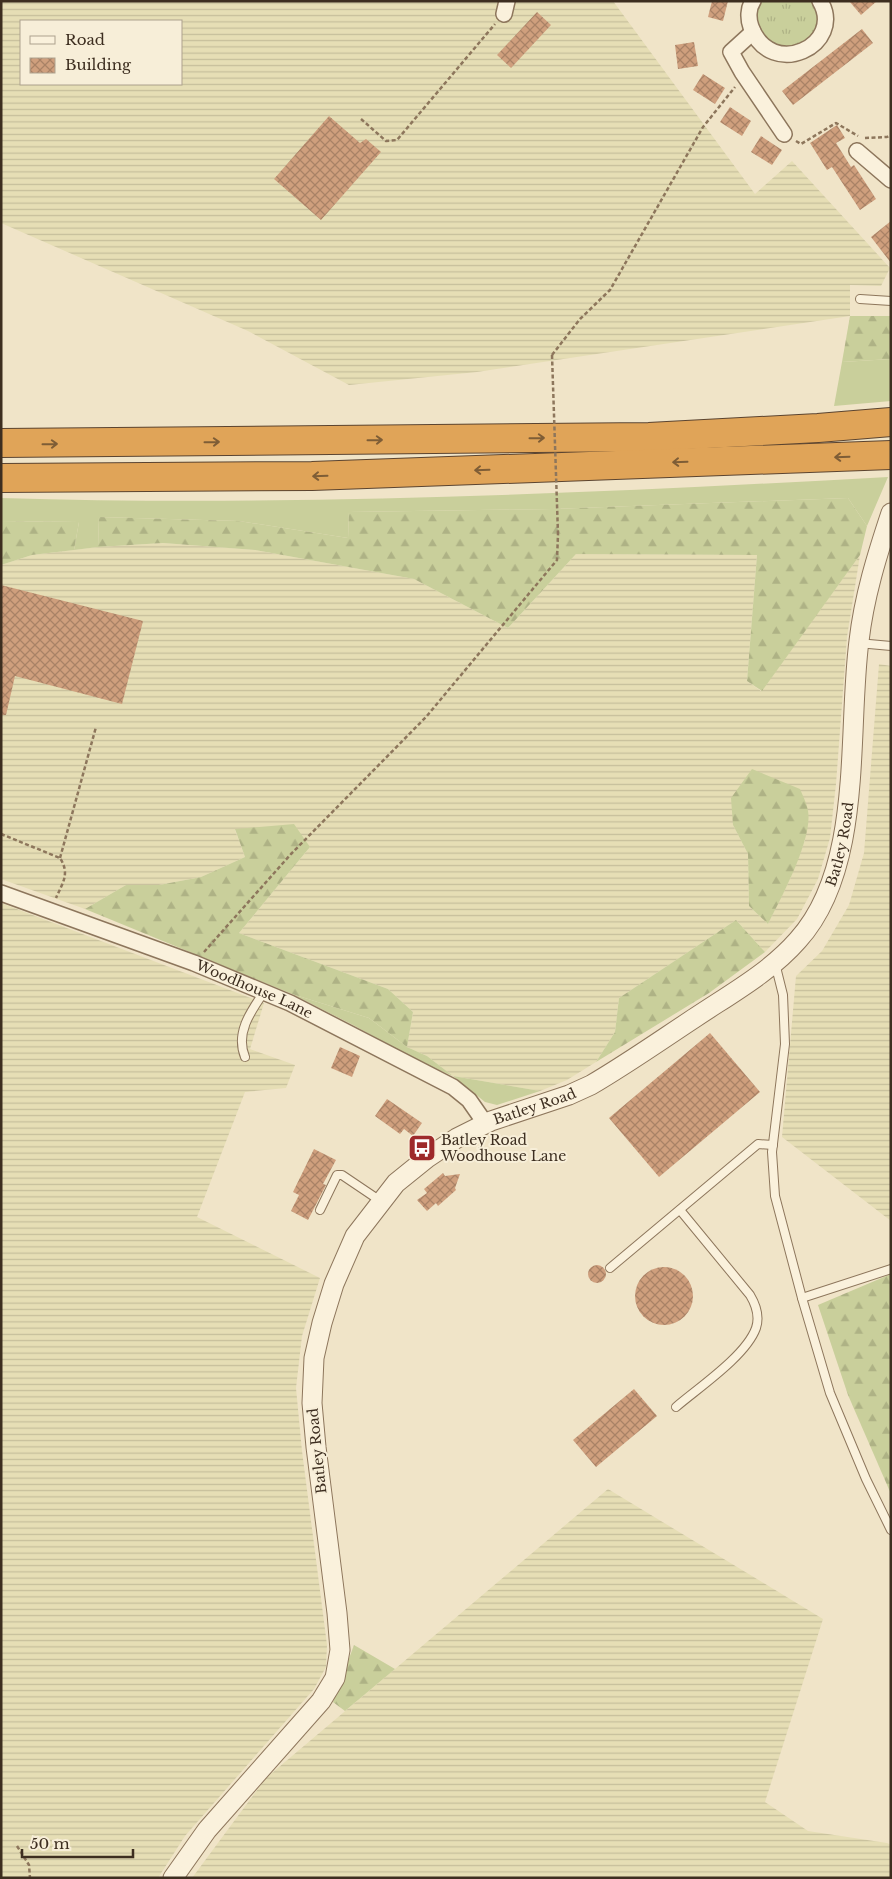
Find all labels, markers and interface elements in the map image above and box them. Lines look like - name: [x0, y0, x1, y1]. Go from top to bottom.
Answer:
- legend: [20, 20, 182, 85]
- text: Road: [65, 30, 105, 49]
- text: Building: [65, 55, 132, 74]
- one-way arrow: [529, 433, 545, 443]
- one-way arrow: [366, 435, 383, 445]
- one-way arrow: [204, 437, 220, 447]
- one-way arrow: [42, 439, 58, 449]
- one-way arrow: [834, 453, 850, 462]
- one-way arrow: [672, 458, 688, 467]
- one-way arrow: [475, 465, 491, 474]
- one-way arrow: [312, 471, 328, 480]
- street label: Batley Road: [822, 800, 857, 889]
- street label: Woodhouse Lane: [192, 955, 316, 1022]
- street label: Batley Road: [491, 1084, 579, 1129]
- place label: Batley Road Woodhouse Lane: [440, 1131, 566, 1165]
- bus stop icon: Batley Road Woodhouse Lane: [407, 1133, 437, 1163]
- street label: Batley Road: [303, 1407, 330, 1495]
- scale bar: [22, 1826, 134, 1858]
- text: 50 m: [30, 1834, 70, 1853]

